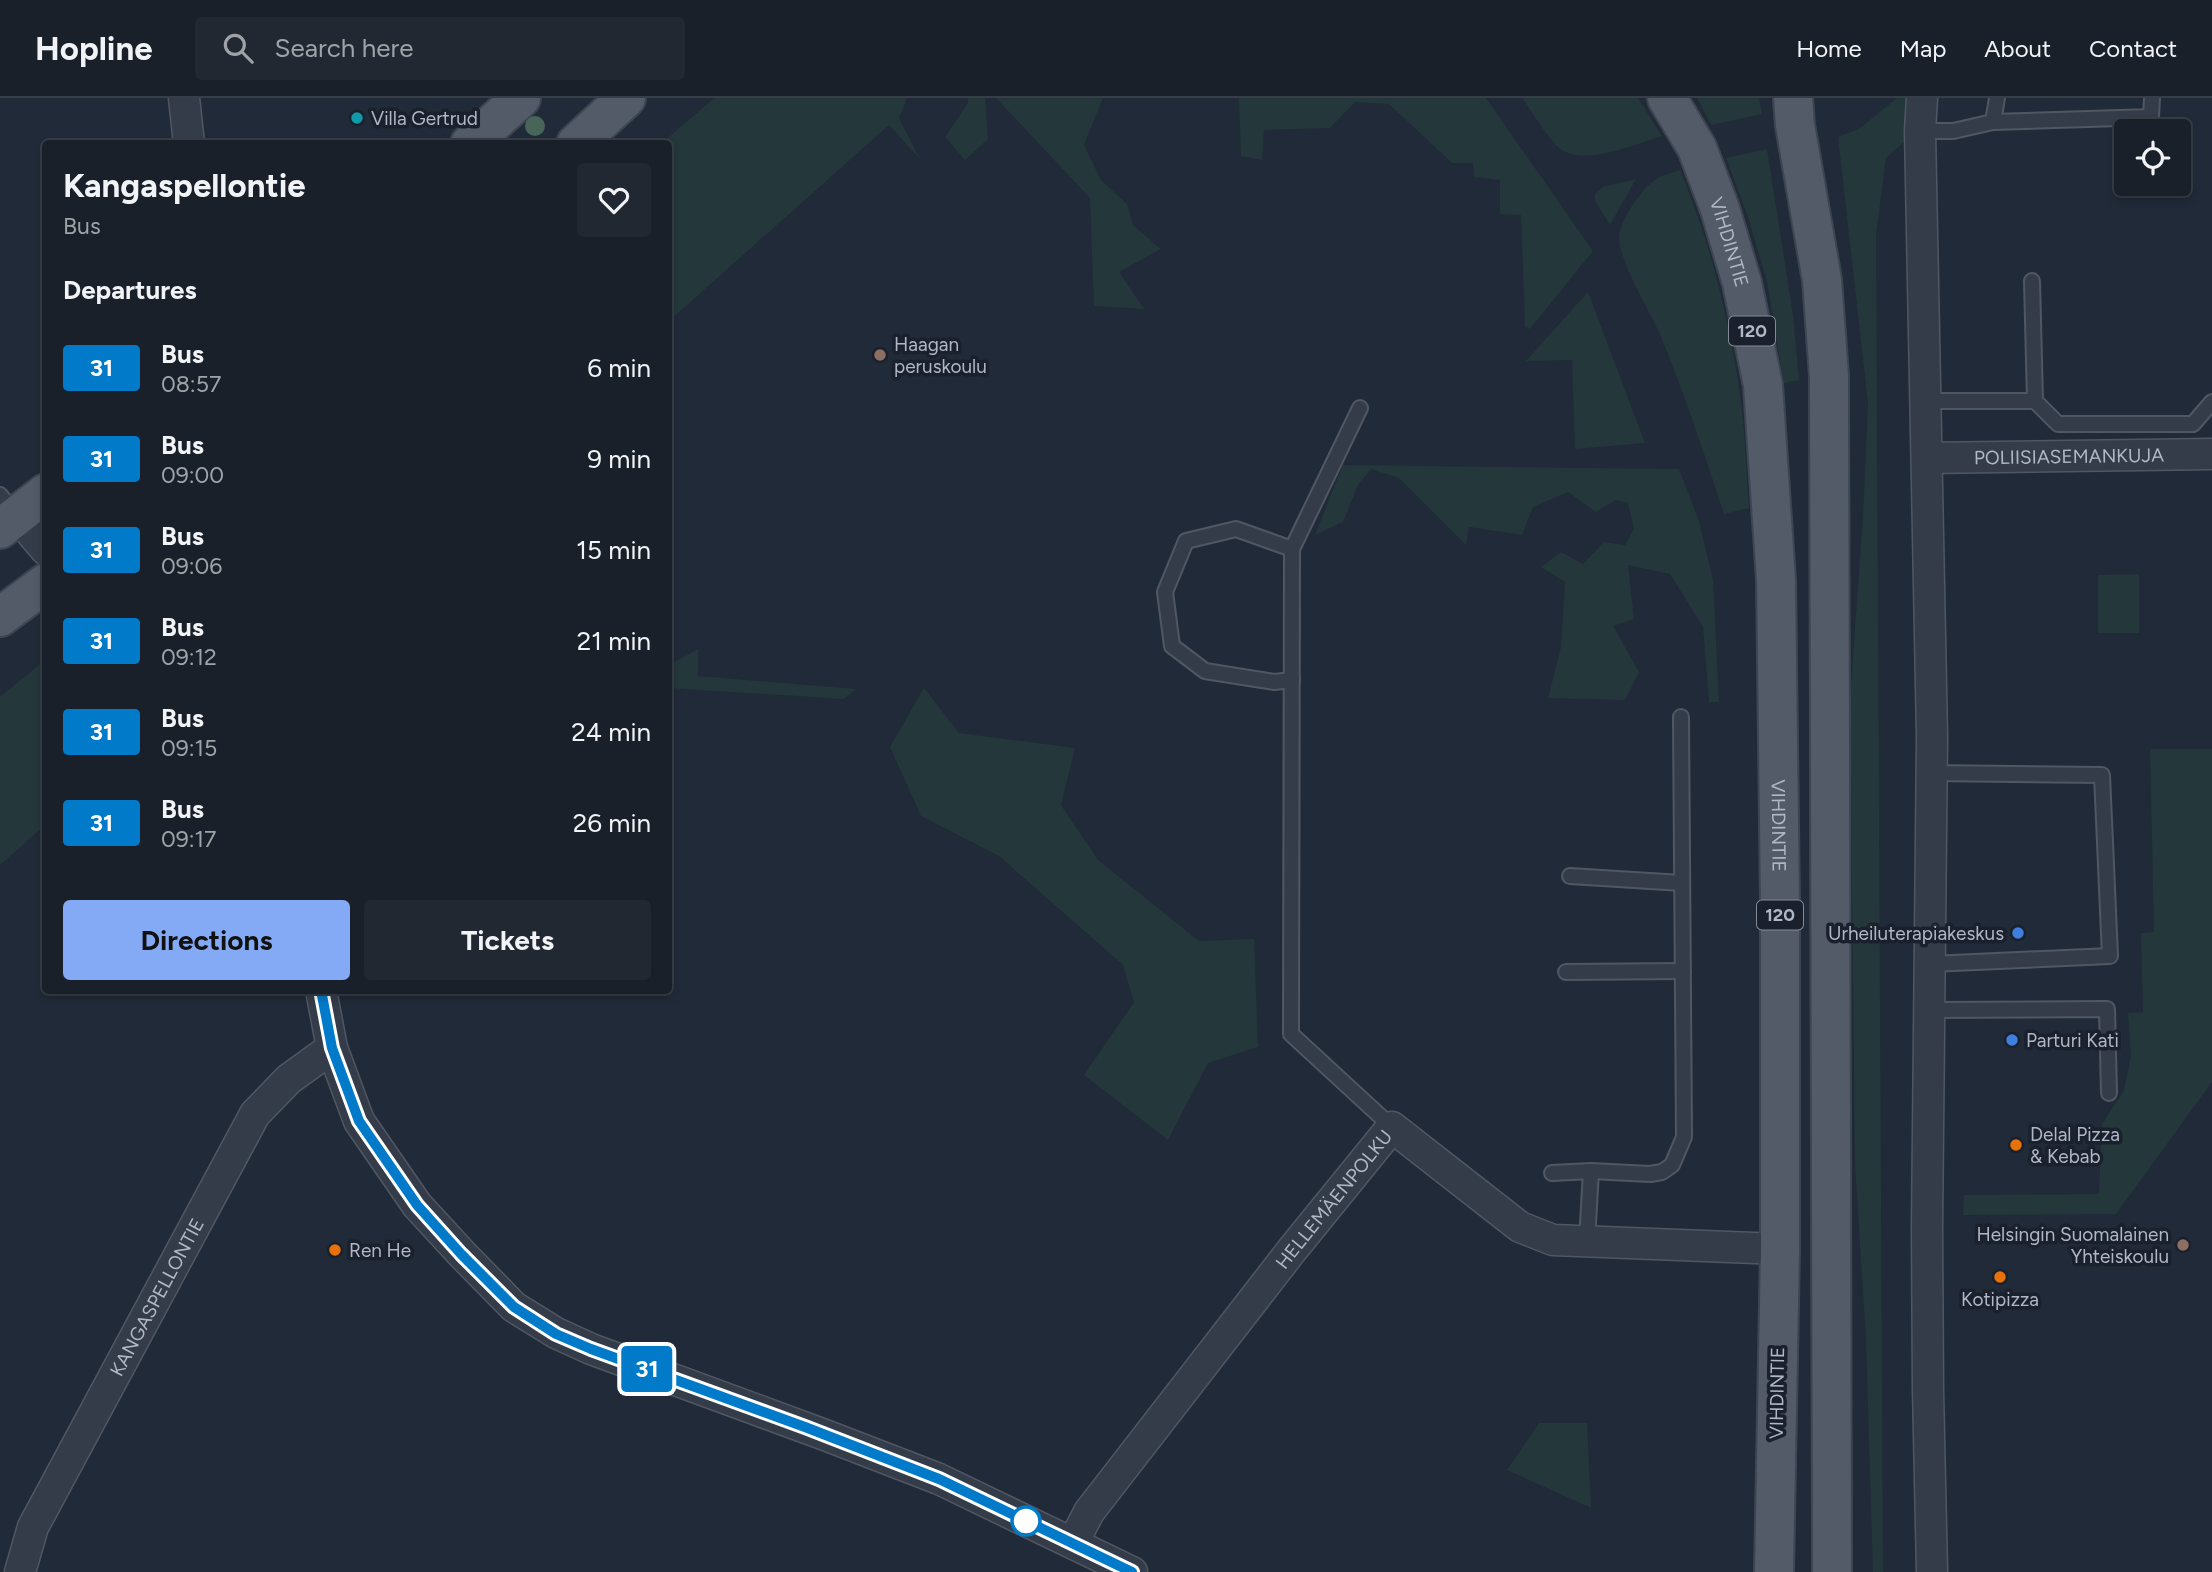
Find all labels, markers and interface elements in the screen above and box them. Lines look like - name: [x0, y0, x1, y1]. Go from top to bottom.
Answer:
- search box: [195, 17, 685, 80]
- text: Hopline: [35, 29, 153, 68]
- icon: search: [219, 29, 257, 67]
- text: Search here: [275, 32, 413, 64]
- text: Home: [1796, 34, 1862, 63]
- text: Map: [1900, 34, 1946, 63]
- text: About: [1984, 34, 2051, 63]
- text: Contact: [2089, 34, 2177, 63]
- place label: Villa Gertrud: [371, 107, 478, 130]
- marker: Villa Gertrud: [349, 110, 365, 126]
- map controls: [2114, 119, 2191, 196]
- button: locate: [2114, 119, 2191, 196]
- button: heart: [577, 163, 651, 237]
- text: Kangaspellontie: [63, 166, 306, 205]
- street label: VIHDINTIE: [1705, 194, 1754, 290]
- text: Bus: [63, 212, 101, 240]
- text: Departures: [63, 274, 197, 306]
- road number: 120: [1729, 316, 1775, 345]
- place label: Haagan peruskoulu: [894, 333, 987, 378]
- text: Bus: [161, 338, 204, 370]
- marker: Haagan peruskoulu: [872, 347, 888, 363]
- text: 6 min: [587, 352, 651, 384]
- text: 31: [90, 353, 113, 382]
- text: 08:57: [161, 370, 221, 398]
- text: Bus: [161, 429, 204, 461]
- text: 9 min: [587, 443, 651, 475]
- street label: POLIISIASEMANKUJA: [1974, 443, 2164, 469]
- text: 31: [90, 444, 113, 473]
- text: 09:00: [161, 461, 224, 489]
- text: Bus: [161, 520, 204, 552]
- text: 15 min: [576, 534, 651, 566]
- text: 31: [90, 535, 113, 564]
- text: 09:06: [161, 552, 222, 580]
- text: Bus: [161, 611, 204, 643]
- text: 21 min: [577, 625, 651, 657]
- text: 31: [90, 626, 113, 655]
- text: 09:12: [161, 643, 217, 671]
- text: Bus: [161, 702, 204, 734]
- text: 24 min: [571, 716, 651, 748]
- text: 31: [90, 717, 113, 746]
- text: 09:15: [161, 734, 217, 762]
- street label: VIHDINTIE: [1767, 779, 1791, 872]
- text: Bus: [161, 793, 204, 825]
- text: 26 min: [573, 807, 651, 839]
- text: 31: [90, 808, 113, 837]
- text: 09:17: [161, 825, 216, 853]
- button: Directions: [63, 900, 350, 980]
- button: Tickets: [364, 900, 651, 980]
- road number: 120: [1757, 900, 1803, 930]
- place label: Urheiluterapiakeskus: [1828, 922, 2004, 945]
- marker: Urheiluterapiakeskus: [2010, 925, 2026, 941]
- place label: Parturi Kati: [2026, 1029, 2119, 1052]
- marker: Parturi Kati: [2004, 1032, 2020, 1048]
- place label: Delal Pizza & Kebab: [2030, 1123, 2120, 1168]
- street label: HELLEMÄENPOLKU: [1270, 1125, 1397, 1273]
- marker: Delal Pizza & Kebab: [2008, 1137, 2024, 1153]
- street label: KANGASPELLONTIE: [105, 1214, 208, 1380]
- place label: Helsingin Suomalainen Yhteiskoulu: [1976, 1223, 2169, 1268]
- marker: Helsingin Suomalainen Yhteiskoulu: [2175, 1237, 2191, 1253]
- place label: Ren He: [349, 1239, 411, 1262]
- marker: Ren He: [327, 1242, 343, 1258]
- marker: Kotipizza: [1992, 1269, 2008, 1285]
- place label: Kotipizza: [1961, 1288, 2039, 1311]
- line badge: 31: [616, 1346, 678, 1392]
- street label: VIHDINTIE: [1765, 1347, 1789, 1439]
- text: 31: [635, 1354, 659, 1383]
- unlabelled marker: [1011, 1506, 1041, 1536]

